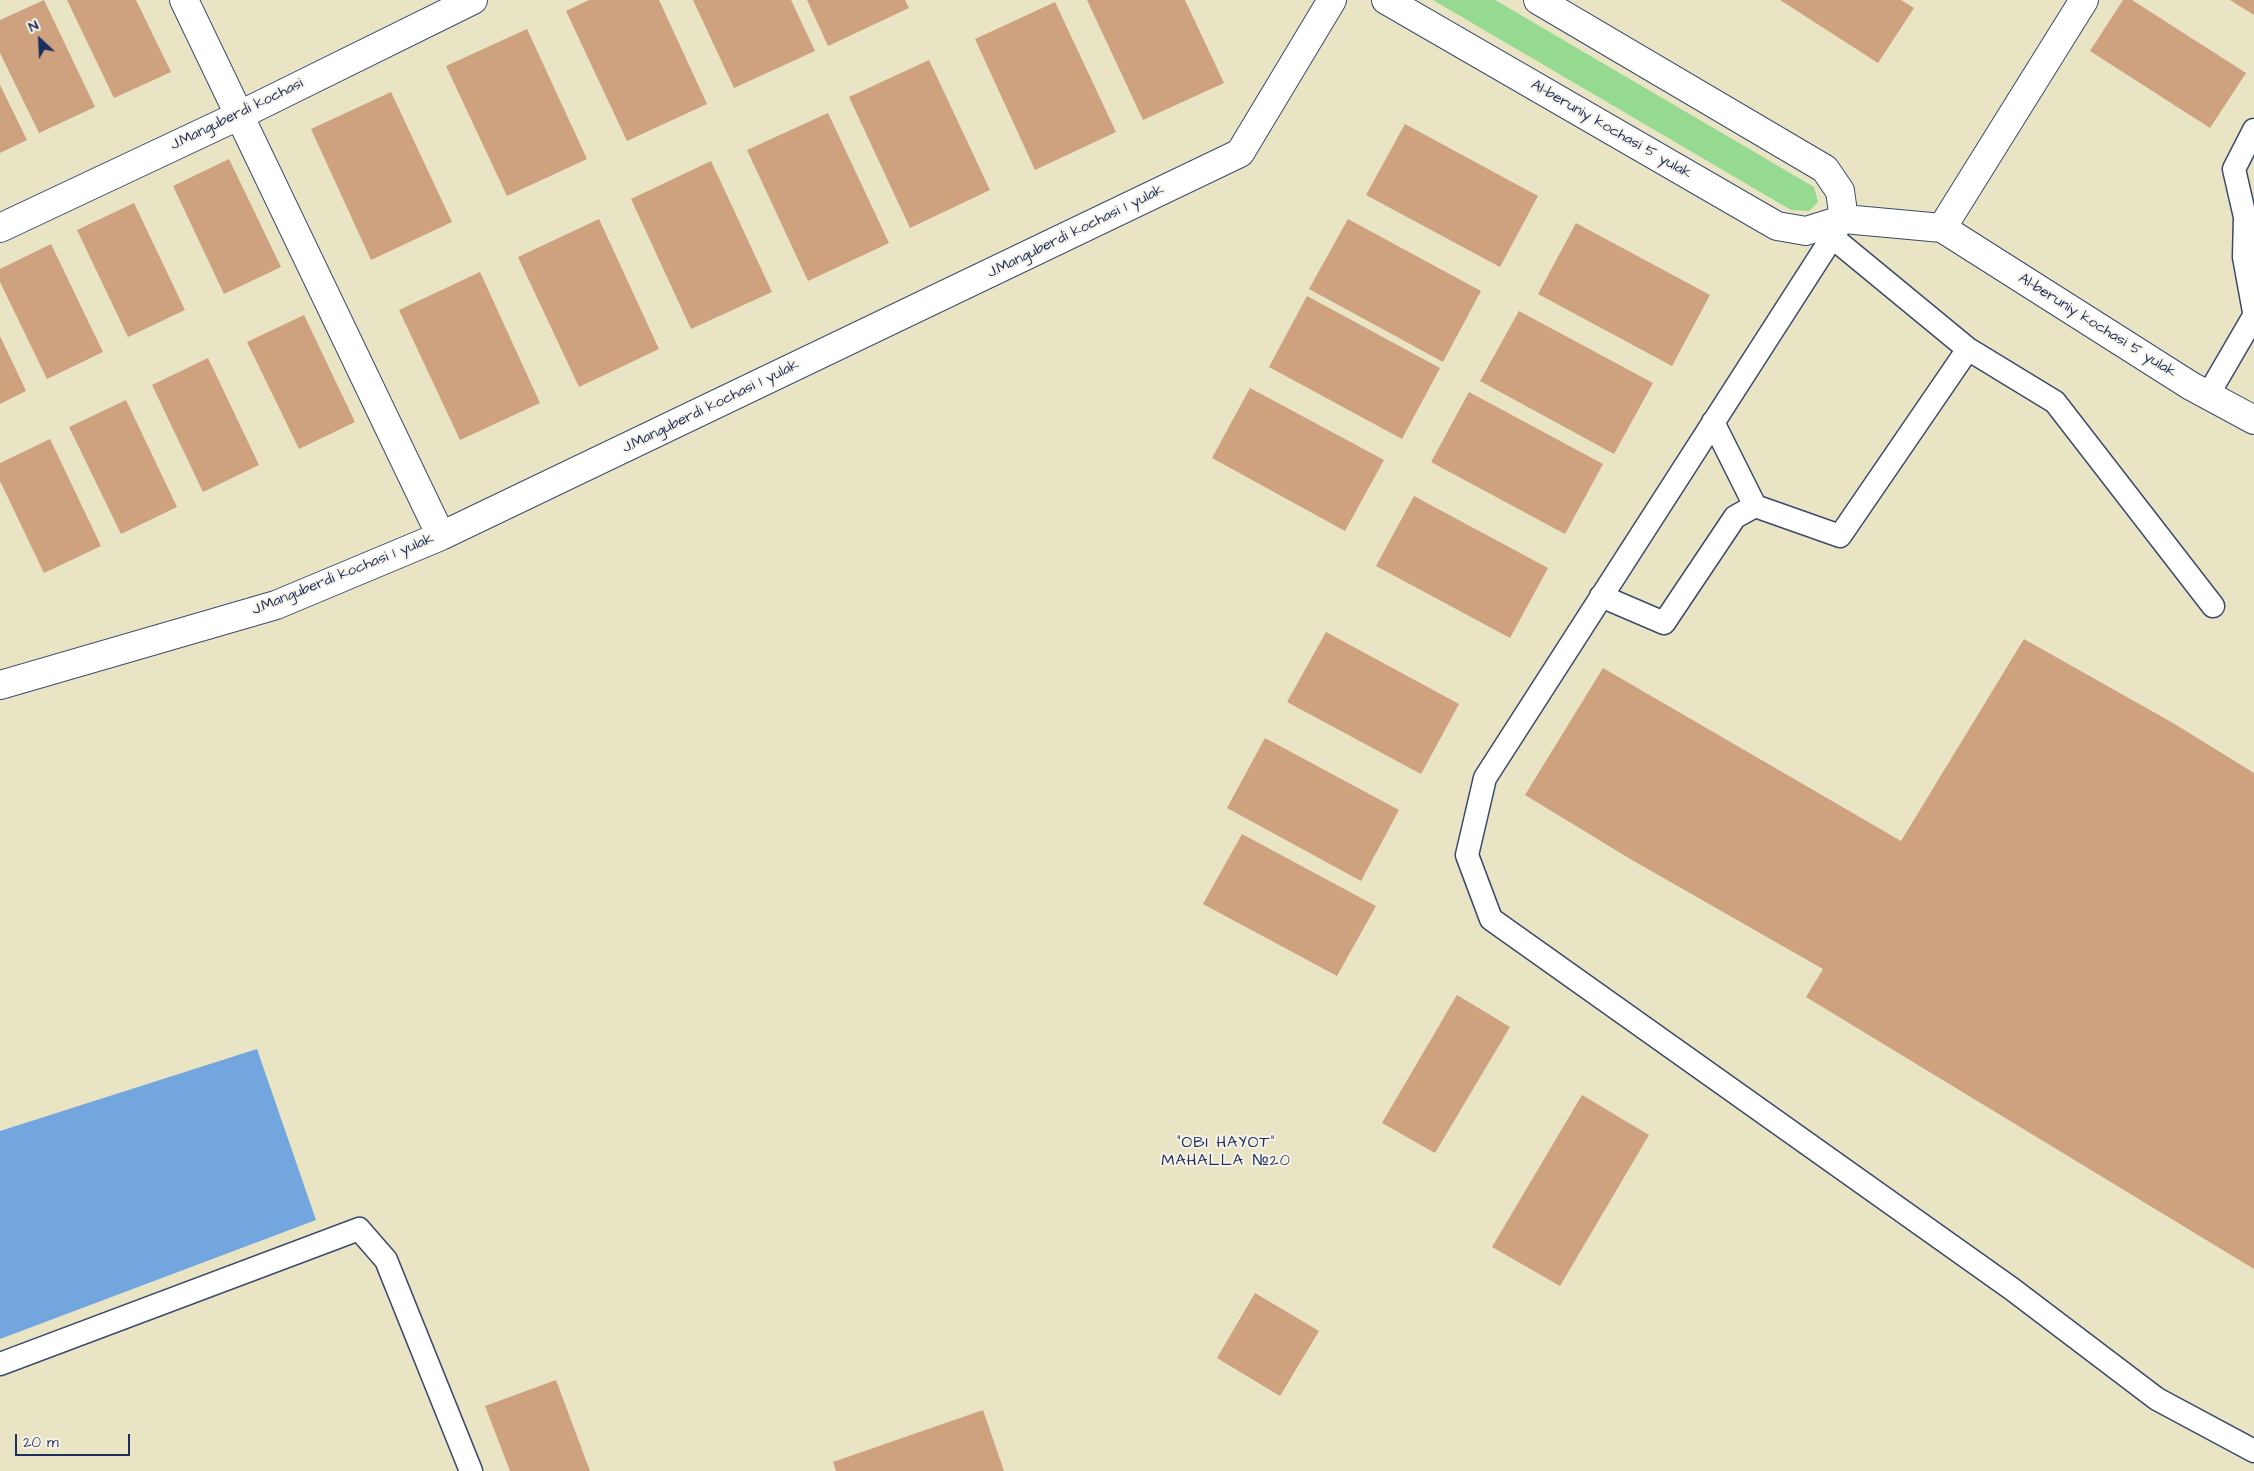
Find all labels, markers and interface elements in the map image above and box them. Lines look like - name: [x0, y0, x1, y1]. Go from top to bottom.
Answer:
- north arrow: [15, 15, 65, 65]
- text: N: [25, 15, 42, 37]
- street label: J.Manguberdi kochasi: [168, 75, 306, 155]
- street label: Al-beruniy kochasi 5 yulak: [1527, 77, 1695, 183]
- street label: J.Manguberdi kochasi 1 yulak: [985, 181, 1167, 283]
- street label: Al-beruniy kochasi 5 yulak: [2015, 270, 2179, 382]
- street label: J.Manguberdi kochasi 1 yulak: [620, 356, 802, 458]
- street label: J.Manguberdi kochasi 1 yulak: [249, 530, 437, 620]
- district label: "OBI HAYOT" MAHALLA №20: [1160, 1134, 1292, 1172]
- scale bar: [18, 1424, 132, 1456]
- text: 20 m: [23, 1432, 59, 1453]

